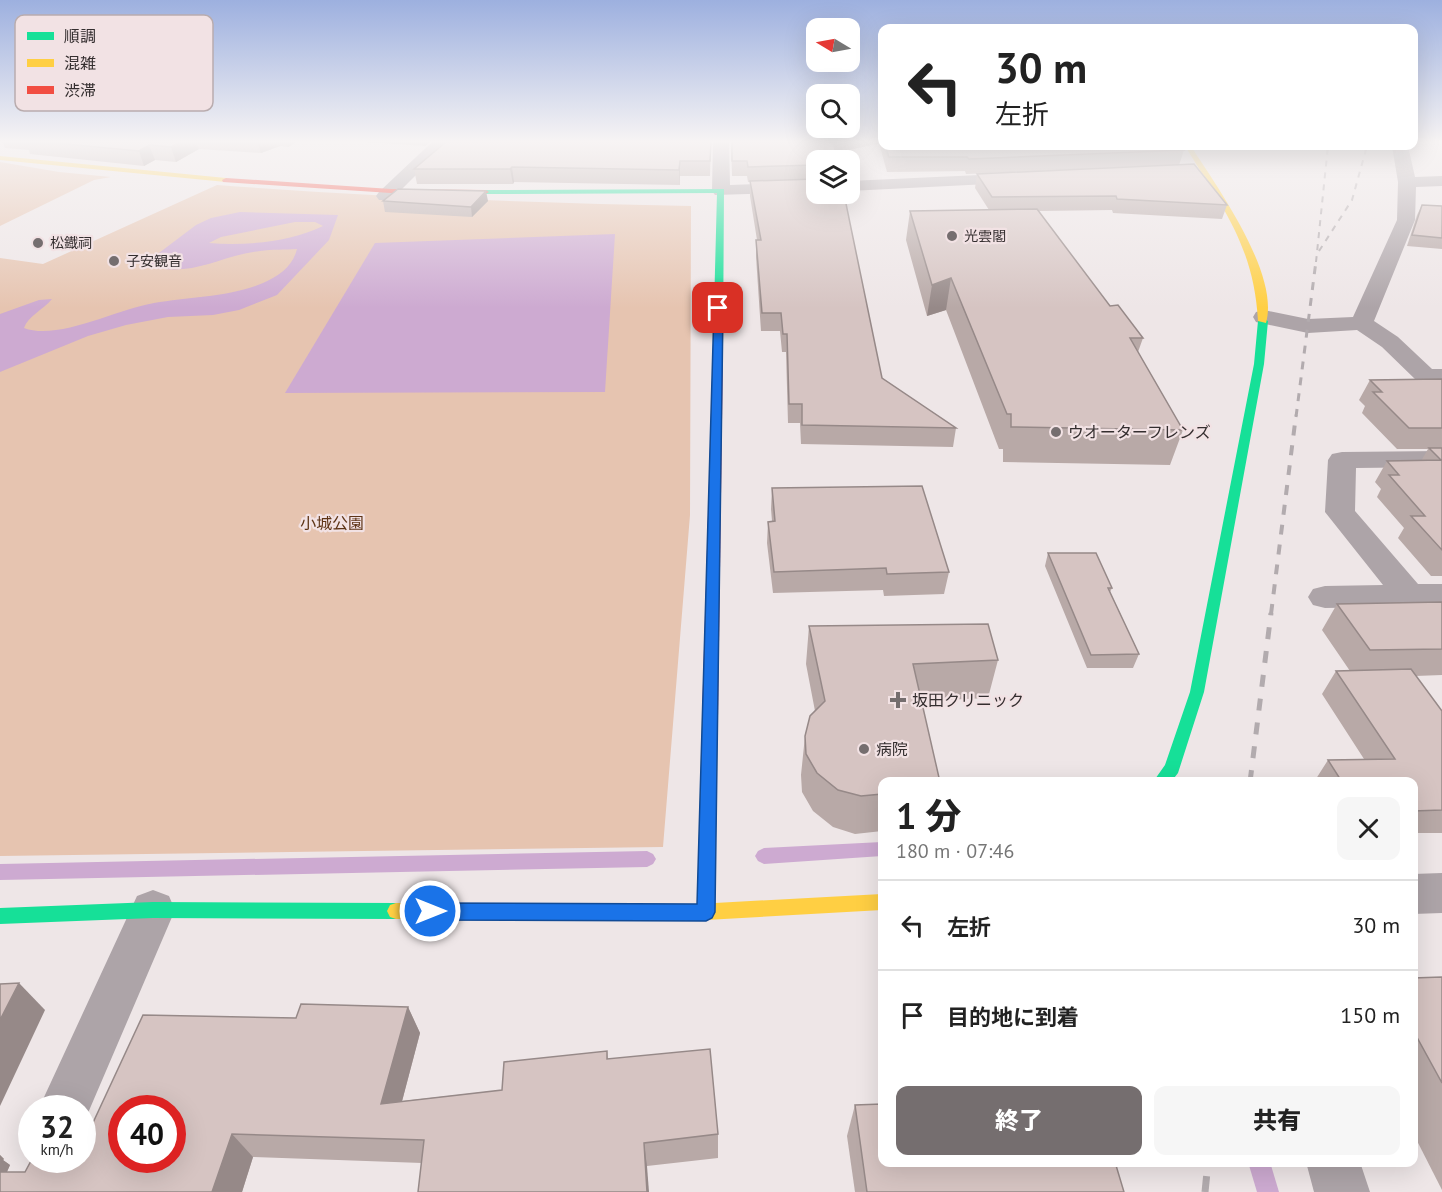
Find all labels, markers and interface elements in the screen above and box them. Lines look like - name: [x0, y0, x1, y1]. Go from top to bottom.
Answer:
- legend: [15, 15, 213, 111]
- north arrow: [806, 18, 860, 72]
- map controls: [806, 18, 860, 204]
- text: 順調: [64, 26, 96, 46]
- text: 30 m: [995, 40, 1087, 95]
- icon: left: [896, 48, 974, 126]
- text: 混雑: [64, 53, 96, 73]
- text: 渋滞: [64, 80, 96, 100]
- button: search: [806, 84, 860, 138]
- text: 左折: [995, 97, 1049, 131]
- button: layers: [806, 150, 860, 204]
- place label: 光雲閣: [964, 227, 1006, 245]
- marker: 光雲閣: [945, 229, 959, 243]
- place label: 松鐡祠: [50, 234, 92, 252]
- marker: 松鐡祠: [31, 236, 45, 250]
- place label: 子安観音: [126, 252, 182, 270]
- marker: 子安観音: [107, 254, 121, 268]
- pin: [692, 282, 743, 333]
- icon: arrive: [701, 291, 734, 324]
- place label: ウオーターフレンズ: [1068, 422, 1211, 442]
- marker: ウオーターフレンズ: [1049, 425, 1063, 439]
- park label: 小城公園: [300, 513, 364, 533]
- place label: 坂田クリニック: [912, 690, 1024, 710]
- marker: 坂田クリニック: [889, 691, 907, 709]
- place label: 病院: [876, 739, 908, 759]
- marker: 病院: [857, 742, 871, 756]
- text: 1 分: [896, 792, 962, 839]
- button: close: [1337, 797, 1400, 860]
- text: 180 m · 07:46: [896, 838, 1014, 864]
- position arrow: [398, 879, 462, 943]
- icon: left: [896, 909, 929, 942]
- text: 30 m: [1352, 911, 1400, 939]
- text: 左折: [947, 913, 991, 941]
- icon: arrive: [896, 999, 929, 1032]
- text: 150 m: [1340, 1001, 1400, 1029]
- text: 目的地に到着: [947, 1003, 1079, 1031]
- button: 終了: [896, 1086, 1142, 1155]
- button: 共有: [1154, 1086, 1400, 1155]
- speed limit sign: 40: [108, 1095, 186, 1173]
- text: 32: [40, 1107, 74, 1146]
- text: km/h: [41, 1140, 73, 1159]

